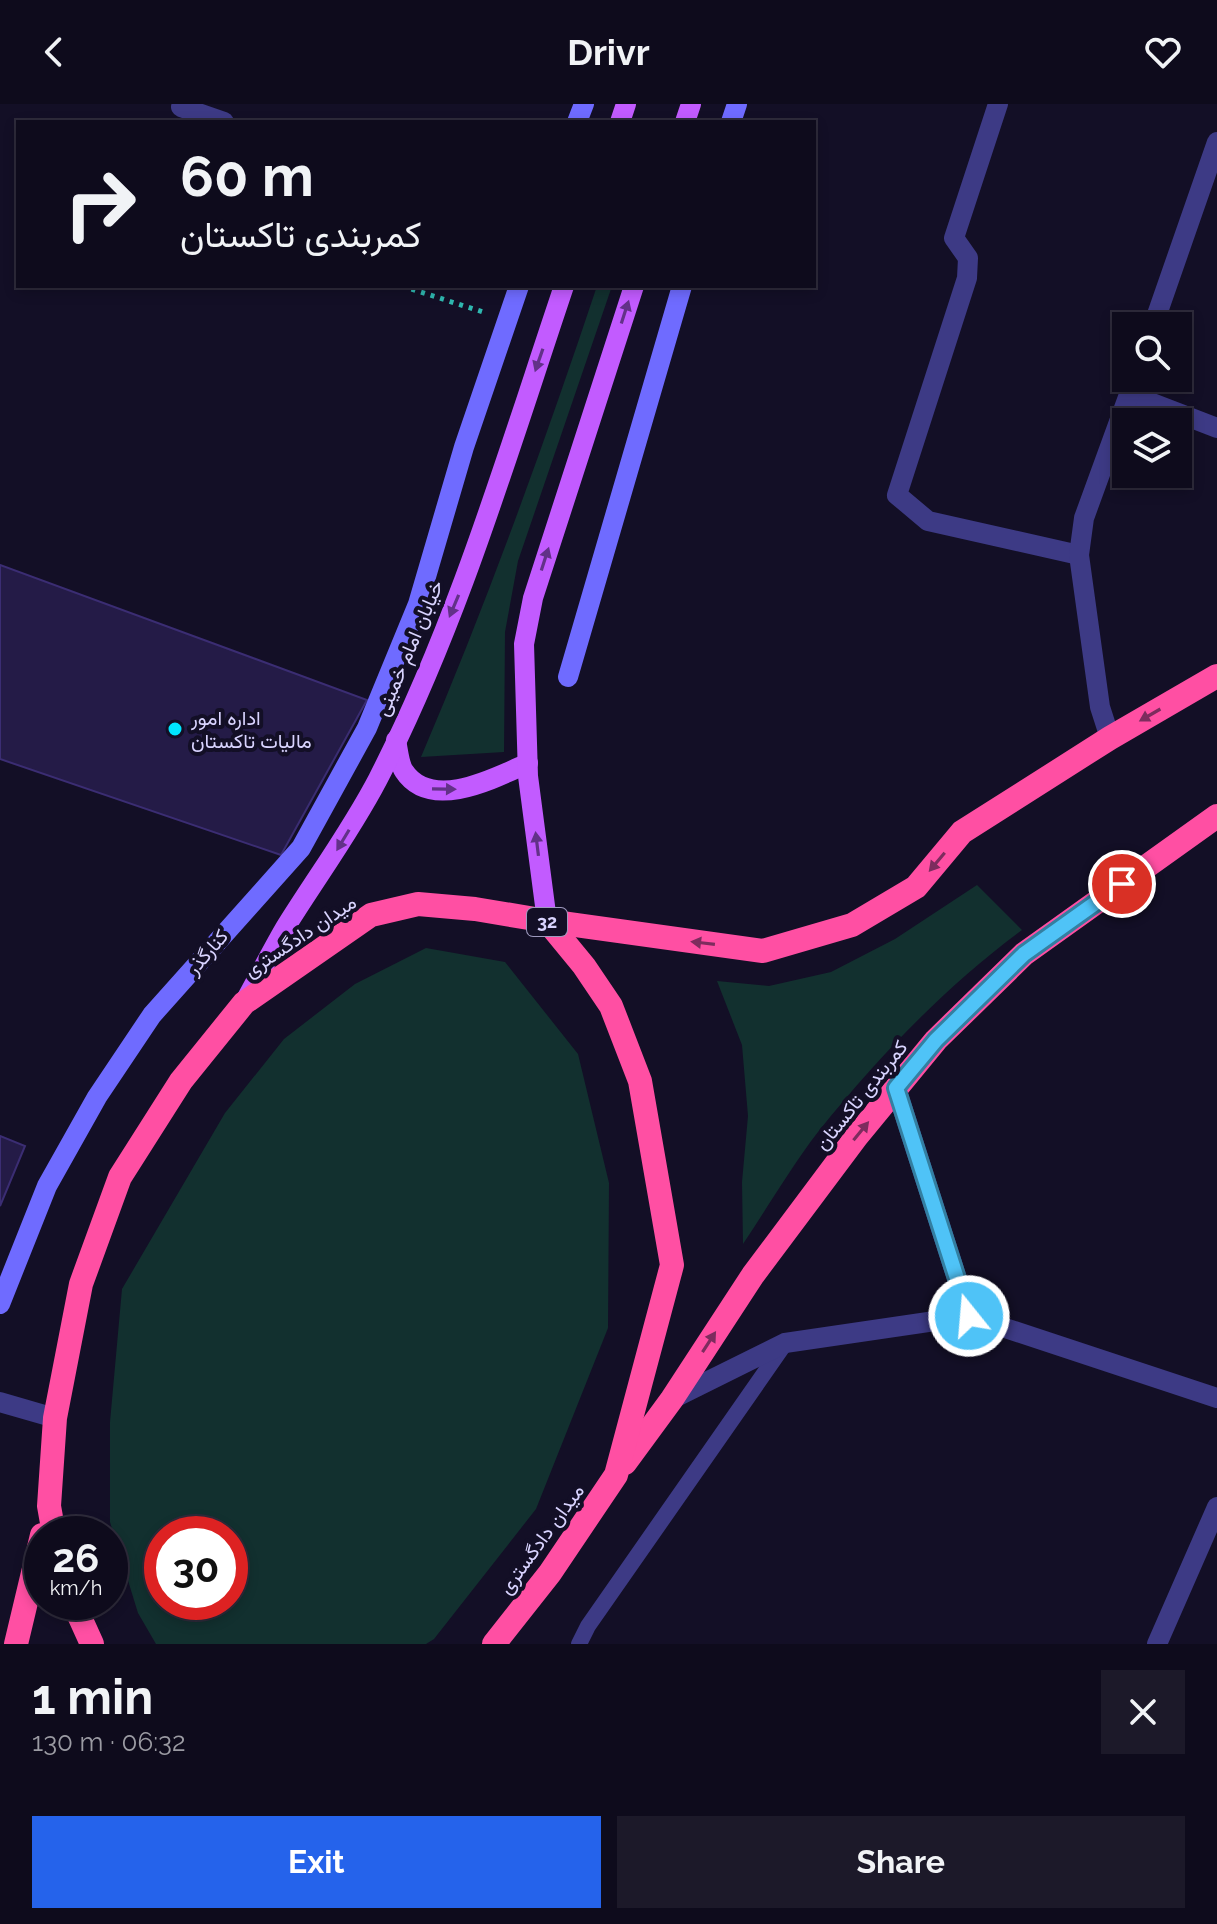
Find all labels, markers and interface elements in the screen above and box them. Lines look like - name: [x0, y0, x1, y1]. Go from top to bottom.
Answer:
- icon: back: [32, 30, 76, 74]
- icon: heart: [1141, 30, 1185, 74]
- text: Drivr: [567, 31, 650, 73]
- text: 60 m: [180, 143, 314, 209]
- icon: right: [48, 152, 152, 256]
- text: کمربندی تاکستان: [180, 213, 421, 255]
- one-way arrow: [620, 300, 632, 324]
- map controls: [1112, 312, 1192, 488]
- button: search: [1112, 312, 1192, 392]
- one-way arrow: [532, 348, 544, 372]
- button: layers: [1112, 408, 1192, 488]
- one-way arrow: [539, 547, 552, 571]
- street label: خیابان امام خمینی: [370, 577, 449, 720]
- one-way arrow: [448, 594, 461, 618]
- place label: اداره امور مالیات تاکستان: [190, 706, 312, 753]
- one-way arrow: [1138, 708, 1161, 722]
- marker: اداره امور مالیات تاکستان: [166, 720, 184, 738]
- one-way arrow: [432, 783, 457, 795]
- one-way arrow: [336, 829, 350, 851]
- one-way arrow: [530, 831, 543, 856]
- pin: [1088, 850, 1156, 918]
- one-way arrow: [929, 851, 946, 871]
- icon: arrive: [1100, 862, 1144, 906]
- street label: میدان دادگستری: [239, 890, 361, 983]
- road number: 32: [527, 908, 567, 936]
- street label: کنارگذر: [180, 924, 234, 981]
- one-way arrow: [690, 937, 715, 950]
- street label: کمربندی تاکستان: [809, 1035, 913, 1155]
- one-way arrow: [852, 1121, 869, 1141]
- position arrow: [927, 1274, 1011, 1358]
- one-way arrow: [702, 1332, 717, 1353]
- street label: میدان دادگستری: [493, 1479, 590, 1599]
- speed limit sign: 30: [144, 1516, 248, 1620]
- text: 26: [53, 1534, 99, 1581]
- text: km/h: [50, 1576, 102, 1600]
- text: 1 min: [32, 1669, 153, 1725]
- button: close: [1101, 1670, 1185, 1754]
- text: 130 m · 06:32: [32, 1727, 186, 1757]
- button: Exit: [32, 1816, 601, 1908]
- button: Share: [617, 1816, 1185, 1908]

